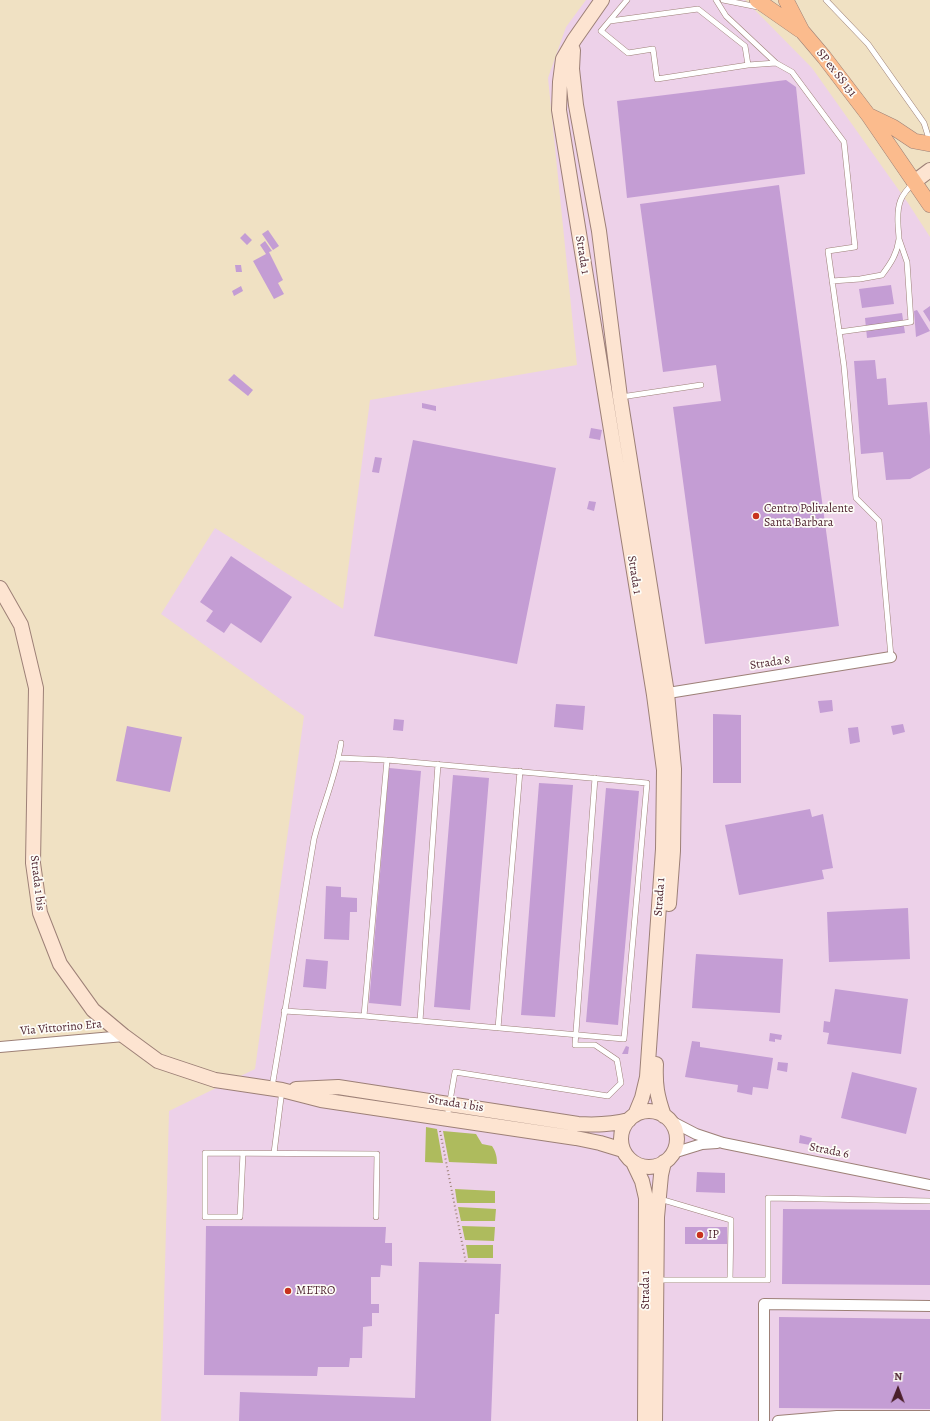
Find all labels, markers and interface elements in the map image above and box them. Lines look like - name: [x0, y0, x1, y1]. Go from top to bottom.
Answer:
- street label: SP ex SS 131: [813, 46, 859, 100]
- street label: Strada 1: [572, 235, 592, 275]
- place label: Centro Polivalente Santa Barbara: [764, 502, 853, 530]
- marker: Centro Polivalente Santa Barbara: [751, 511, 761, 521]
- street label: Strada 1: [624, 555, 644, 595]
- street label: Strada 8: [749, 653, 791, 673]
- street label: Strada 1 bis: [26, 855, 48, 911]
- street label: Strada 1: [651, 877, 669, 917]
- street label: Via Vittorino Era: [20, 1017, 102, 1039]
- street label: Strada 1 bis: [427, 1093, 485, 1115]
- street label: Strada 6: [808, 1140, 850, 1162]
- place label: IP: [708, 1228, 719, 1242]
- marker: IP: [695, 1230, 705, 1240]
- street label: Strada 1: [639, 1271, 653, 1309]
- place label: METRO: [296, 1284, 335, 1298]
- marker: METRO: [283, 1286, 293, 1296]
- north arrow: [878, 1369, 918, 1409]
- text: N: [894, 1369, 902, 1384]

